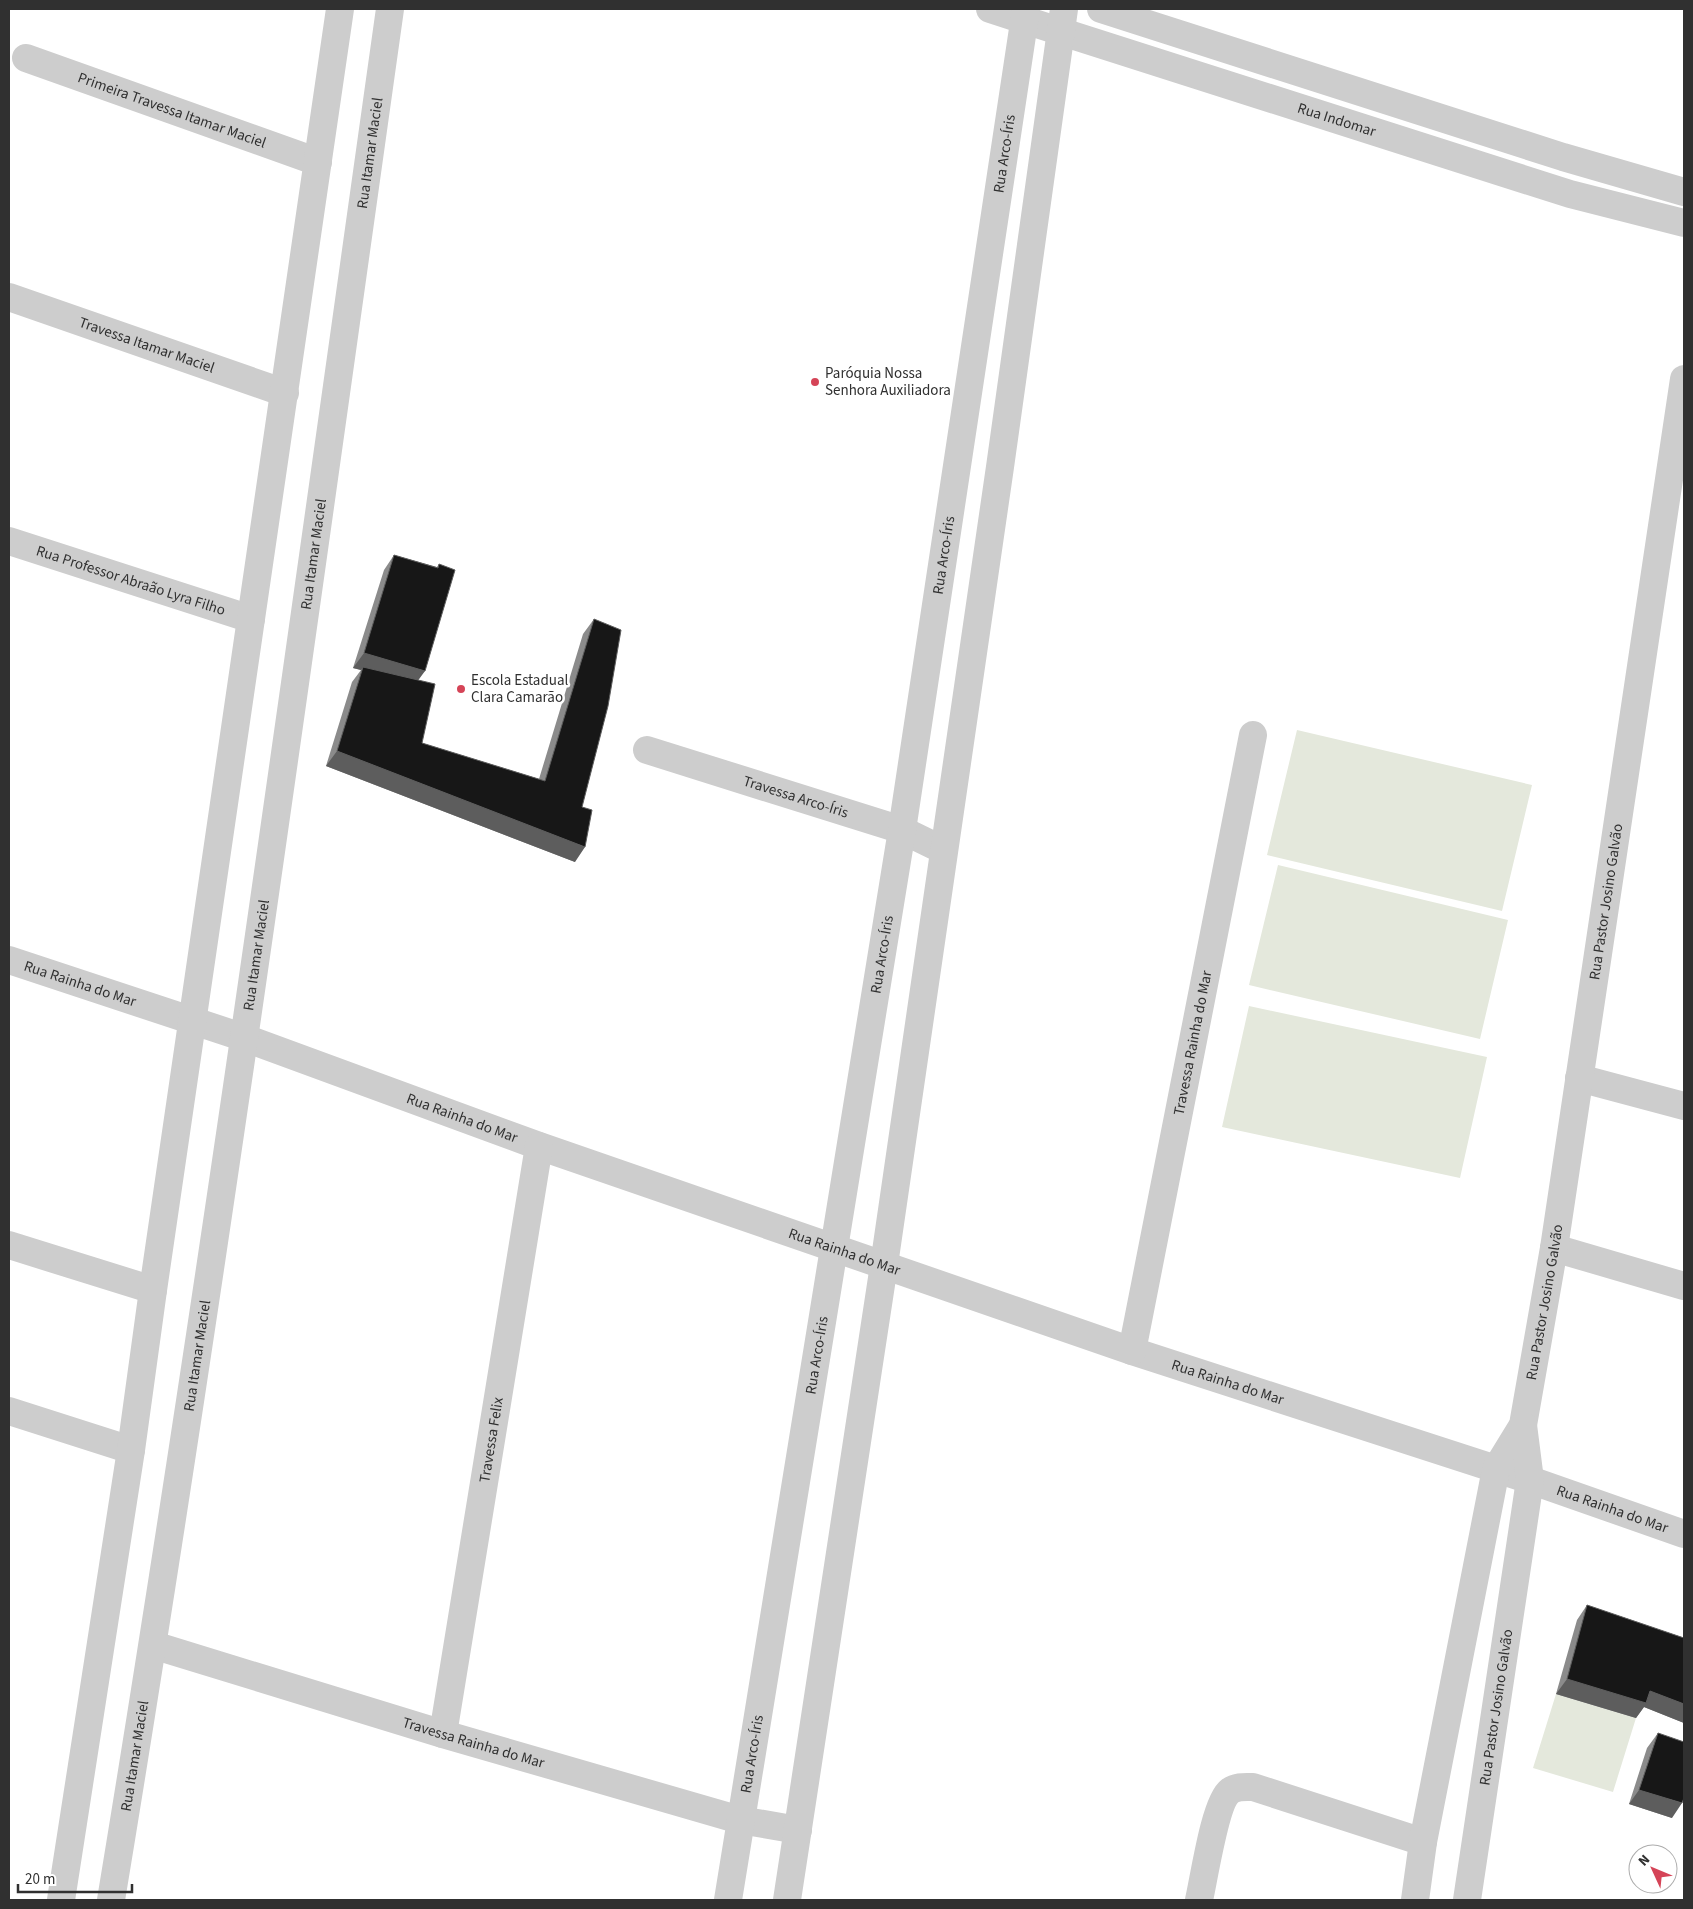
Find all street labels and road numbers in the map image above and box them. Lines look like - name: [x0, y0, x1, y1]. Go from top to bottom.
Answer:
- street label: Primeira Travessa Itamar Maciel: [75, 67, 269, 153]
- street label: Rua Itamar Maciel: [352, 96, 388, 210]
- street label: Rua Indomar: [1295, 97, 1379, 142]
- street label: Rua Arco-Íris: [988, 113, 1020, 194]
- street label: Travessa Itamar Maciel: [76, 312, 218, 378]
- street label: Rua Itamar Maciel: [295, 497, 332, 611]
- street label: Rua Arco-Íris: [927, 514, 960, 596]
- street label: Rua Professor Abraão Lyra Filho: [34, 540, 228, 621]
- street label: Travessa Arco-Íris: [741, 770, 851, 823]
- street label: Rua Pastor Josino Galvão: [1584, 822, 1628, 981]
- street label: Rua Itamar Maciel: [238, 898, 275, 1012]
- street label: Rua Arco-Íris: [865, 914, 898, 995]
- street label: Rua Rainha do Mar: [21, 955, 140, 1012]
- street label: Travessa Rainha do Mar: [1168, 968, 1217, 1117]
- street label: Rua Rainha do Mar: [404, 1088, 522, 1148]
- street label: Rua Rainha do Mar: [786, 1223, 904, 1281]
- street label: Rua Pastor Josino Galvão: [1521, 1223, 1568, 1382]
- street label: Rua Itamar Maciel: [178, 1299, 216, 1413]
- street label: Rua Arco-Íris: [800, 1314, 833, 1396]
- street label: Rua Rainha do Mar: [1169, 1354, 1288, 1410]
- street label: Travessa Felix: [474, 1395, 508, 1484]
- street label: Rua Rainha do Mar: [1554, 1480, 1672, 1538]
- street label: Rua Pastor Josino Galvão: [1474, 1628, 1518, 1787]
- street label: Rua Itamar Maciel: [115, 1699, 154, 1813]
- street label: Travessa Rainha do Mar: [400, 1712, 548, 1774]
- street label: Rua Arco-Íris: [735, 1713, 768, 1795]

